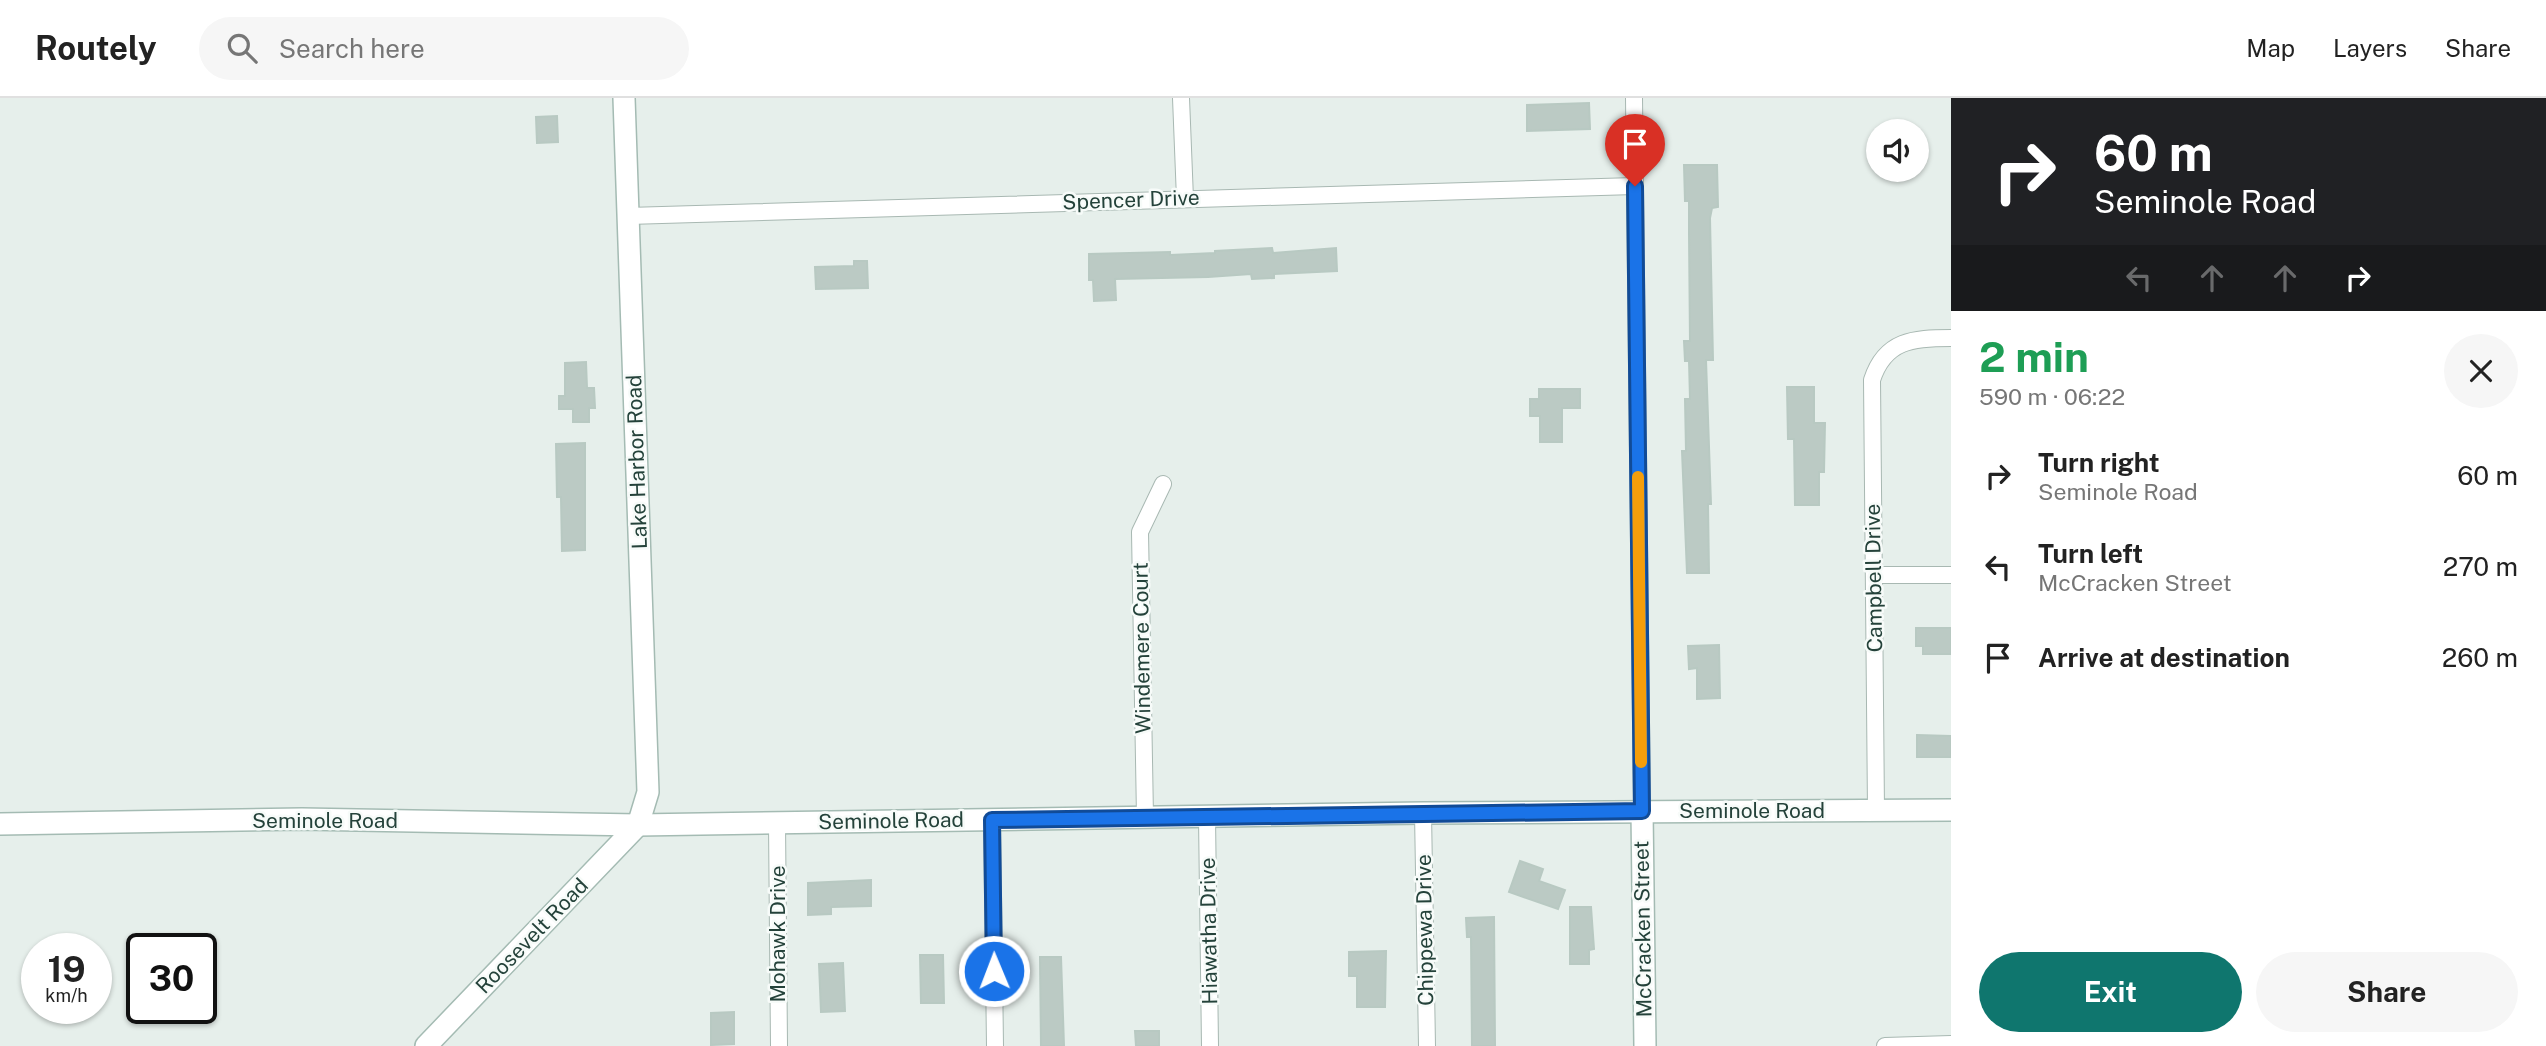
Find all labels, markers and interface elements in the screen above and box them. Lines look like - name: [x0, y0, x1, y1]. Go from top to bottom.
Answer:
- search box: [199, 17, 689, 80]
- text: Routely: [35, 29, 157, 67]
- icon: search: [223, 29, 261, 67]
- text: Search here: [279, 33, 425, 64]
- text: Map: [2246, 34, 2295, 62]
- text: Layers: [2333, 34, 2407, 62]
- text: Share: [2445, 34, 2511, 62]
- pin: [1605, 114, 1665, 186]
- map controls: [1866, 119, 1929, 182]
- button: sound: [1866, 119, 1929, 182]
- text: 60 m: [2094, 124, 2213, 182]
- icon: arrive: [1616, 125, 1654, 163]
- icon: right: [1979, 126, 2070, 217]
- text: Seminole Road: [2094, 183, 2316, 220]
- street label: Spencer Drive: [1062, 185, 1200, 214]
- icon: left: [2120, 259, 2158, 297]
- icon: ahead: [2193, 259, 2231, 297]
- icon: ahead: [2266, 259, 2304, 297]
- icon: right: [2339, 259, 2377, 297]
- text: 2 min: [1979, 332, 2089, 381]
- button: close: [2444, 334, 2518, 408]
- street label: Lake Harbor Road: [621, 374, 652, 550]
- text: 590 m · 06:22: [1979, 383, 2125, 410]
- text: Turn right: [2038, 447, 2160, 478]
- icon: right: [1979, 457, 2017, 495]
- text: 60 m: [2457, 460, 2518, 491]
- text: Seminole Road: [2038, 478, 2198, 505]
- street label: Campbell Drive: [1860, 503, 1887, 653]
- text: Turn left: [2038, 538, 2143, 569]
- icon: left: [1979, 548, 2017, 586]
- text: 270 m: [2443, 551, 2518, 582]
- street label: Windemere Court: [1128, 562, 1155, 734]
- text: McCracken Street: [2038, 569, 2232, 596]
- icon: arrive: [1979, 639, 2017, 677]
- text: Arrive at destination: [2038, 642, 2290, 673]
- text: 260 m: [2442, 642, 2518, 673]
- street label: Seminole Road: [1679, 798, 1825, 823]
- street label: Seminole Road: [818, 807, 964, 834]
- street label: Seminole Road: [252, 808, 398, 833]
- street label: McCracken Street: [1628, 840, 1657, 1018]
- street label: Chippewa Drive: [1411, 854, 1438, 1006]
- street label: Hiawatha Drive: [1195, 857, 1222, 1005]
- street label: Mohawk Drive: [765, 865, 790, 1003]
- street label: Roosevelt Road: [470, 873, 593, 999]
- speed limit sign: 30: [126, 933, 217, 1024]
- position arrow: [957, 934, 1031, 1008]
- text: 19: [47, 949, 86, 990]
- button: Exit: [1979, 952, 2242, 1032]
- button: Share: [2256, 952, 2518, 1032]
- text: km/h: [45, 985, 88, 1006]

